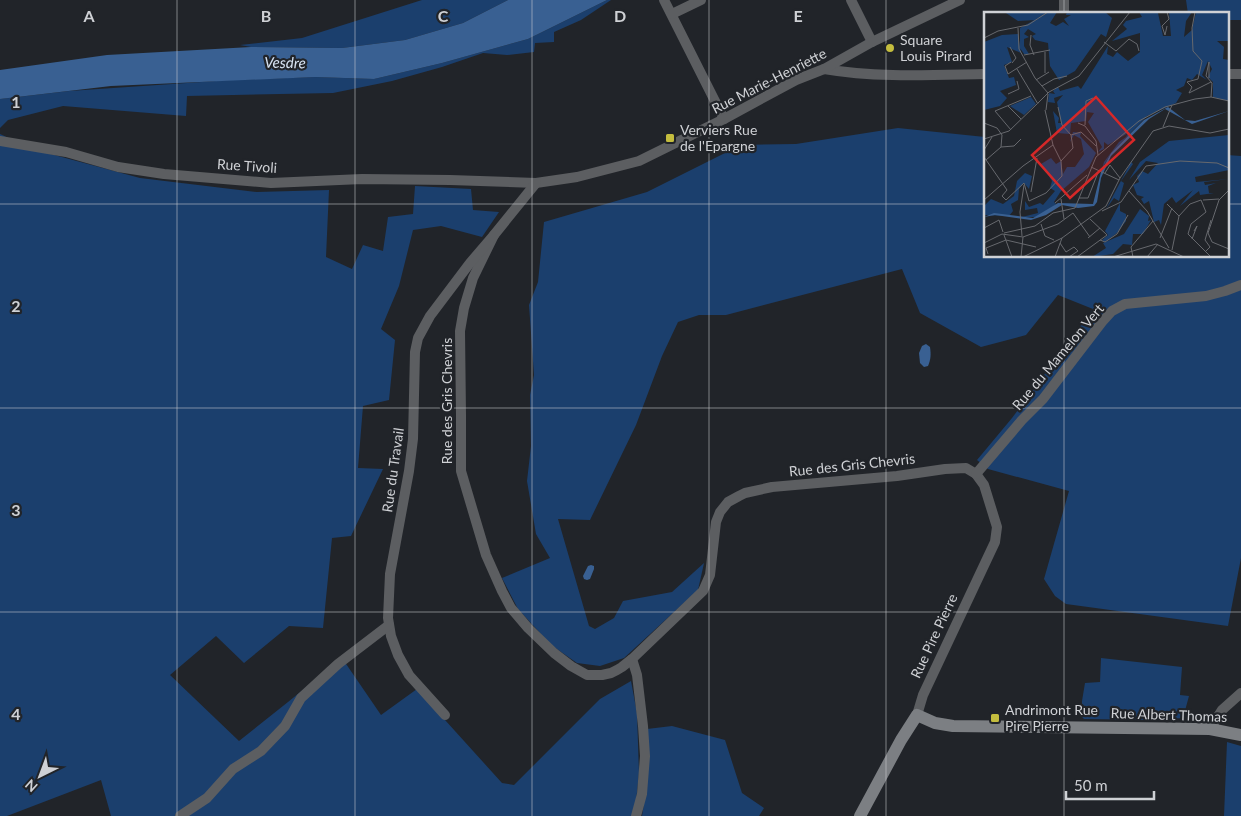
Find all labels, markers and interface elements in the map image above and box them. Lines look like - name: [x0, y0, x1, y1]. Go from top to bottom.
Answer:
- text: A: [82, 6, 95, 25]
- text: B: [261, 6, 271, 25]
- text: C: [438, 6, 449, 25]
- text: D: [614, 6, 626, 25]
- text: E: [793, 6, 803, 25]
- inset map: [984, 12, 1228, 258]
- place label: Square Louis Pirard: [900, 31, 972, 64]
- marker: Square Louis Pirard: [884, 42, 896, 54]
- street label: Rue Marie-Henriette: [709, 44, 829, 117]
- water label: Vesdre: [264, 53, 306, 71]
- text: 1: [11, 92, 21, 111]
- place label: Verviers Rue de l'Epargne: [680, 121, 757, 154]
- marker: Verviers Rue de l'Epargne: [664, 132, 676, 144]
- street label: Rue Tivoli: [216, 155, 278, 176]
- text: 2: [11, 296, 21, 315]
- street label: Rue du Mamelon Vert: [1008, 300, 1107, 413]
- street label: Rue des Gris Chevris: [438, 338, 455, 464]
- street label: Rue du Travail: [378, 427, 407, 513]
- street label: Rue des Gris Chevris: [788, 449, 916, 480]
- text: 3: [11, 500, 21, 519]
- street label: Rue Pire Pierre: [907, 591, 961, 681]
- place label: Andrimont Rue Pire Pierre: [1005, 701, 1098, 734]
- text: 4: [11, 704, 21, 723]
- street label: Rue Albert Thomas: [1111, 704, 1228, 725]
- marker: Andrimont Rue Pire Pierre: [989, 712, 1001, 724]
- north arrow: [15, 751, 65, 801]
- scale bar: [1066, 768, 1154, 800]
- text: N: [21, 776, 41, 796]
- text: 50 m: [1074, 776, 1108, 794]

